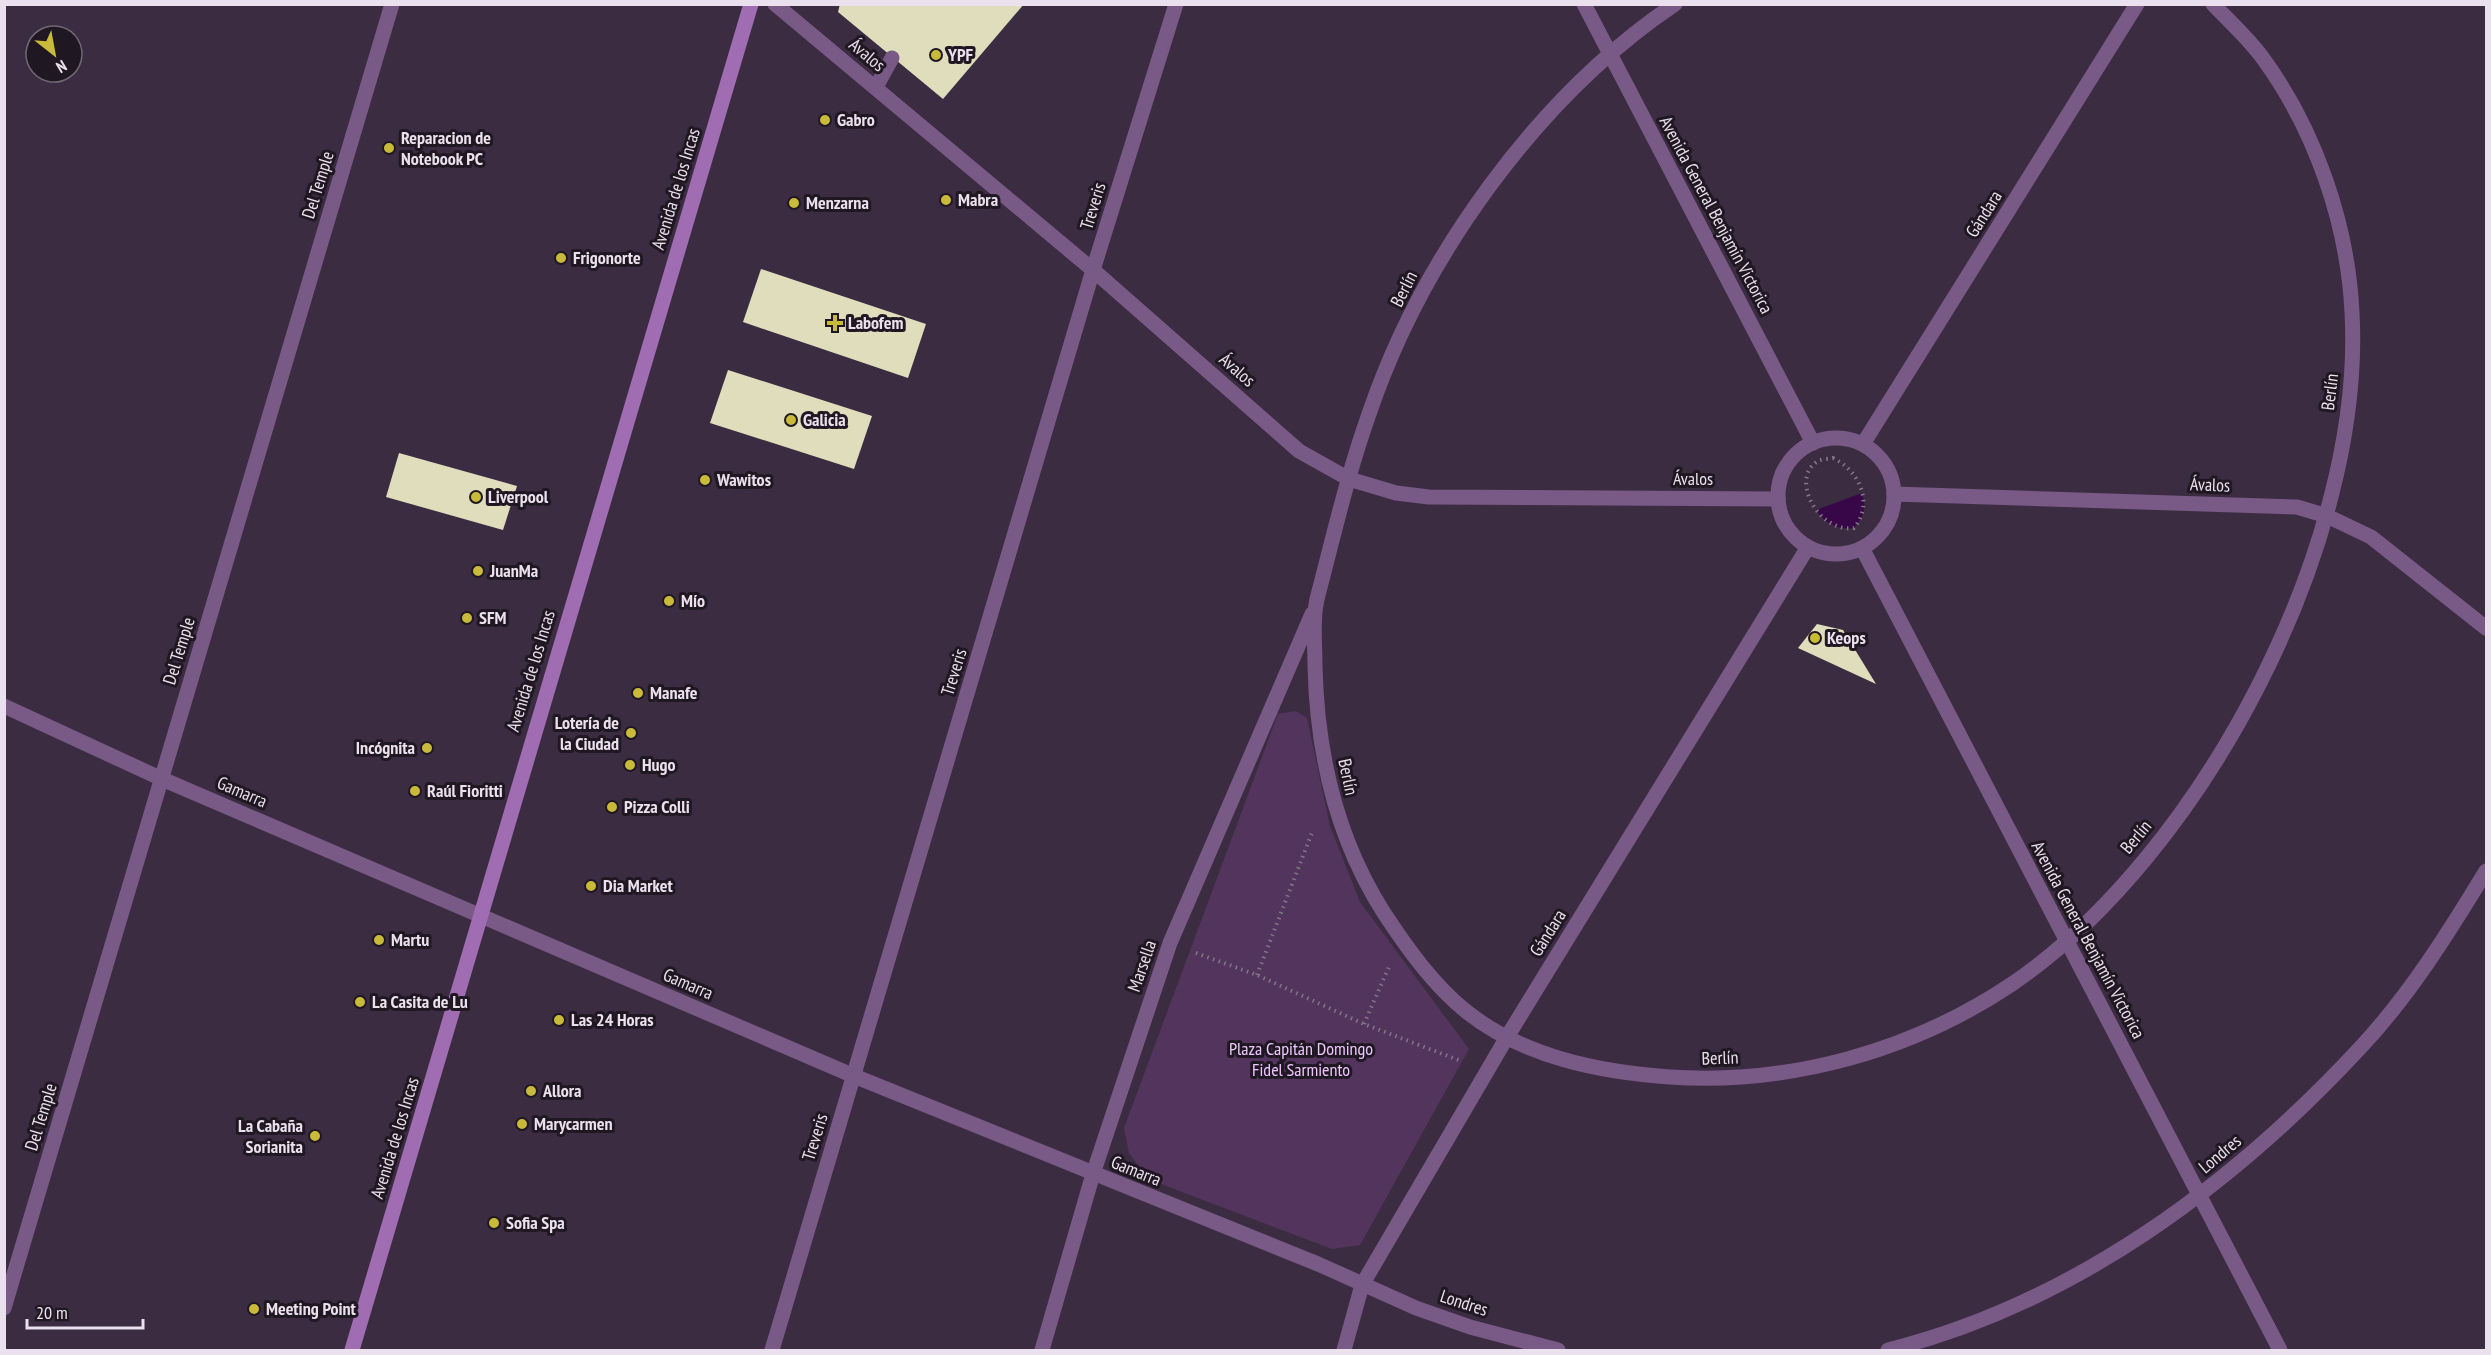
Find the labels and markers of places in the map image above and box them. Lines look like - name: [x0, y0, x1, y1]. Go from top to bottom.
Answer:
- place label: YPF: [947, 43, 973, 66]
- marker: YPF: [929, 48, 943, 62]
- place label: Gabro: [837, 108, 875, 131]
- marker: Gabro: [818, 113, 832, 127]
- place label: Reparacion de Notebook PC: [401, 126, 491, 170]
- marker: Reparacion de Notebook PC: [382, 141, 396, 155]
- place label: Mabra: [958, 188, 998, 211]
- place label: Menzarna: [806, 191, 869, 214]
- marker: Mabra: [939, 193, 953, 207]
- marker: Menzarna: [787, 196, 801, 210]
- place label: Frigonorte: [573, 246, 641, 269]
- marker: Frigonorte: [554, 251, 568, 265]
- place label: Labofem: [848, 311, 903, 334]
- marker: Labofem: [826, 314, 844, 332]
- place label: Galicia: [803, 408, 846, 431]
- marker: Galicia: [784, 413, 798, 427]
- place label: Wawitos: [716, 468, 771, 491]
- marker: Wawitos: [698, 473, 712, 487]
- place label: Liverpool: [488, 485, 549, 508]
- marker: Liverpool: [469, 490, 483, 504]
- place label: JuanMa: [489, 559, 538, 582]
- marker: JuanMa: [471, 564, 485, 578]
- place label: Mío: [681, 589, 705, 612]
- marker: Mío: [662, 594, 676, 608]
- place label: SFM: [479, 606, 506, 629]
- marker: SFM: [460, 611, 474, 625]
- place label: Keops: [1827, 626, 1866, 649]
- marker: Keops: [1808, 631, 1822, 645]
- place label: Manafe: [650, 681, 698, 704]
- marker: Manafe: [631, 686, 645, 700]
- place label: Lotería de la Ciudad: [555, 711, 619, 755]
- marker: Lotería de la Ciudad: [624, 726, 638, 740]
- place label: Incógnita: [356, 736, 415, 759]
- marker: Incógnita: [420, 741, 434, 755]
- place label: Hugo: [642, 753, 676, 776]
- marker: Hugo: [623, 758, 637, 772]
- place label: Raúl Fioritti: [427, 779, 503, 802]
- marker: Raúl Fioritti: [408, 784, 422, 798]
- place label: Pizza Colli: [624, 795, 690, 818]
- marker: Pizza Colli: [605, 800, 619, 814]
- place label: Dia Market: [603, 874, 673, 897]
- marker: Dia Market: [584, 879, 598, 893]
- place label: Martu: [391, 928, 429, 951]
- marker: Martu: [372, 933, 386, 947]
- place label: La Casita de Lu: [372, 990, 468, 1013]
- marker: La Casita de Lu: [353, 995, 367, 1009]
- place label: Las 24 Horas: [571, 1008, 654, 1031]
- marker: Las 24 Horas: [552, 1013, 566, 1027]
- place label: Allora: [542, 1079, 581, 1102]
- marker: Allora: [524, 1084, 538, 1098]
- place label: Marycarmen: [534, 1112, 612, 1135]
- place label: La Cabaña Sorianita: [238, 1114, 303, 1158]
- marker: Marycarmen: [515, 1117, 529, 1131]
- marker: La Cabaña Sorianita: [308, 1129, 322, 1143]
- place label: Sofia Spa: [506, 1211, 565, 1234]
- marker: Sofia Spa: [487, 1216, 501, 1230]
- place label: Meeting Point: [266, 1297, 357, 1320]
- marker: Meeting Point: [247, 1302, 261, 1316]

